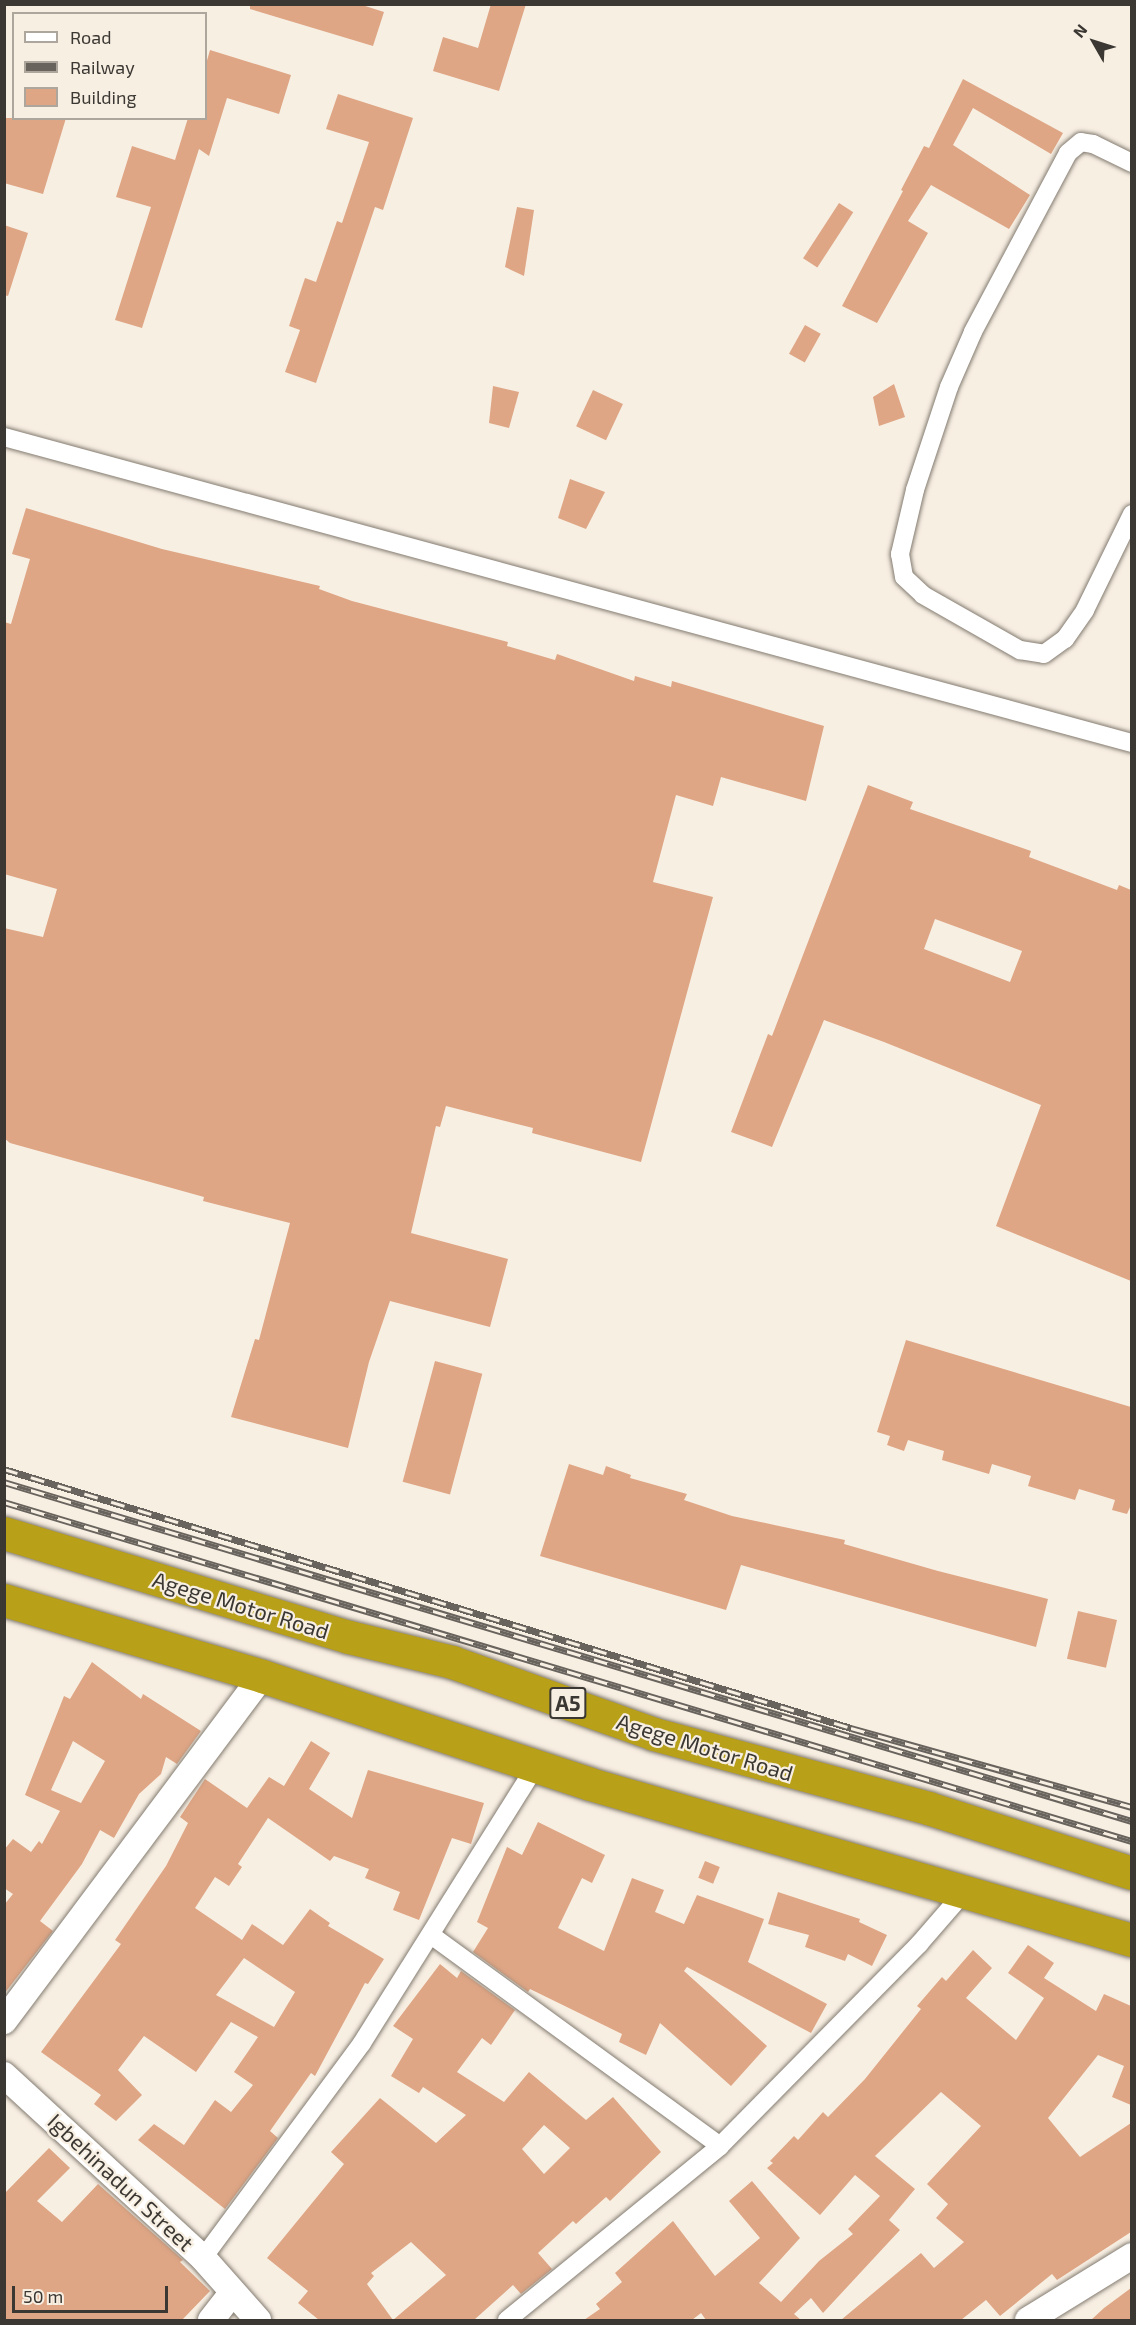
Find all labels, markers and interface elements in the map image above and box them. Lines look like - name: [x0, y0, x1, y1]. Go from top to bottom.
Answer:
- legend: [12, 12, 207, 120]
- north arrow: [1064, 12, 1124, 72]
- text: N: [1069, 20, 1091, 41]
- text: Road: [70, 26, 111, 48]
- text: Railway: [70, 56, 135, 78]
- text: Building: [70, 86, 137, 108]
- street label: Agege Motor Road: [149, 1566, 333, 1644]
- road number: A5: [548, 1685, 588, 1721]
- street label: Agege Motor Road: [613, 1708, 797, 1786]
- street label: Igbehinadun Street: [43, 2108, 199, 2256]
- scale bar: [15, 2274, 171, 2312]
- text: 50 m: [23, 2285, 63, 2307]

